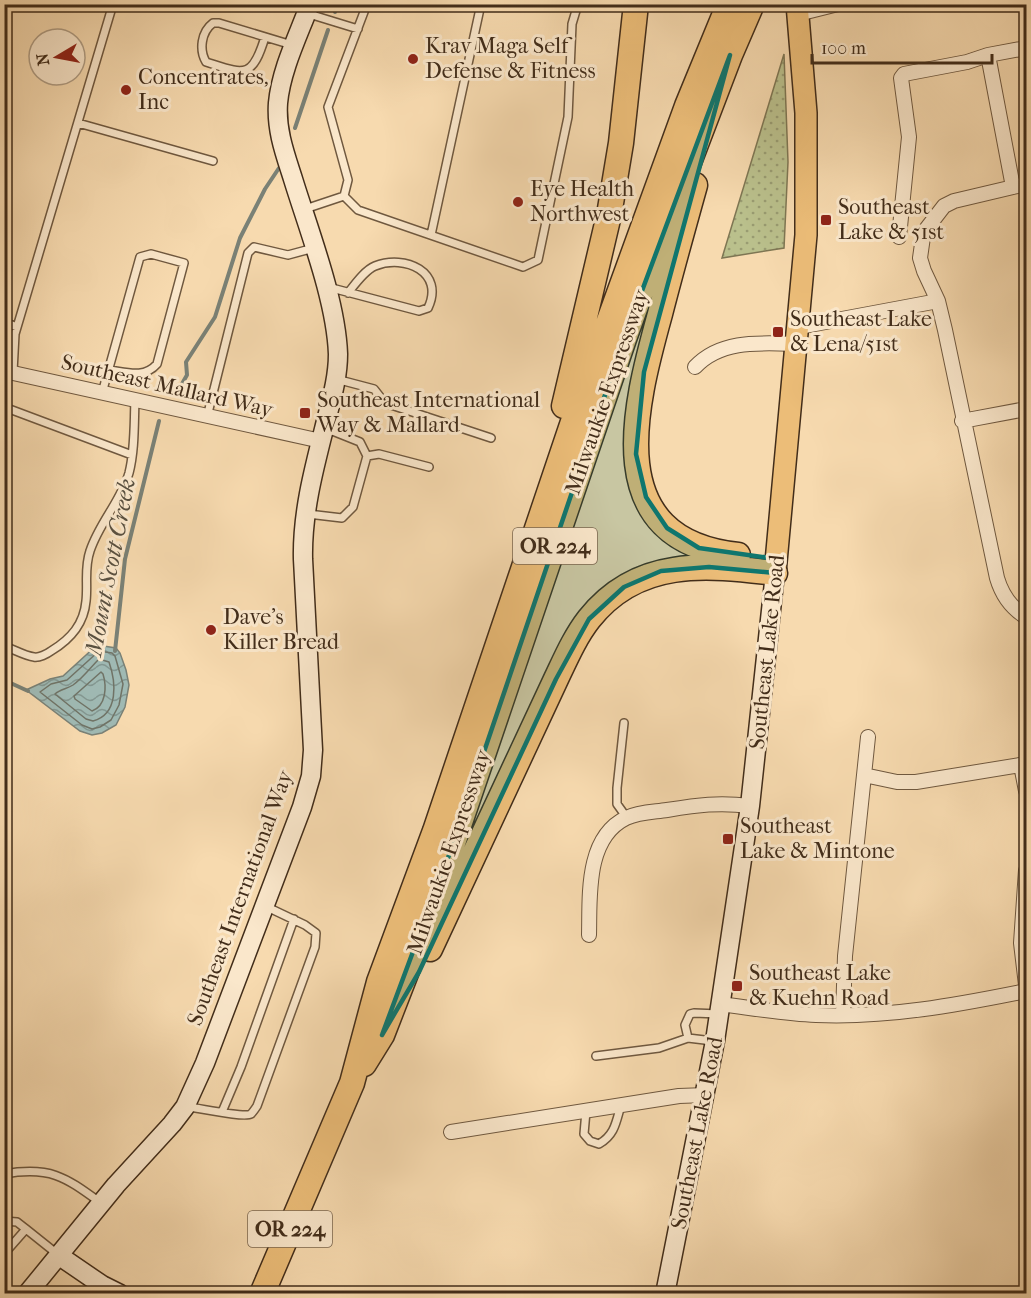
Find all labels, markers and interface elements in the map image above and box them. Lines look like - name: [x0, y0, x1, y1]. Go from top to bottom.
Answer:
- north arrow: [27, 27, 87, 87]
- scale bar: [812, 27, 992, 65]
- place label: Krav Maga Self Defense & Fitness: [425, 33, 596, 84]
- text: 100 m: [821, 38, 866, 59]
- text: N: [32, 51, 53, 67]
- marker: Krav Maga Self Defense & Fitness: [406, 52, 420, 66]
- place label: Concentrates, Inc: [138, 64, 268, 115]
- marker: Concentrates, Inc: [119, 83, 133, 97]
- place label: Eye Health Northwest: [530, 176, 635, 227]
- place label: Southeast Lake & 51st: [838, 194, 944, 245]
- marker: Eye Health Northwest: [511, 195, 525, 209]
- marker: Southeast Lake & 51st: [819, 213, 833, 227]
- street label: Milwaukie Expressway: [560, 285, 655, 498]
- place label: Southeast Lake & Lena/51st: [790, 306, 932, 357]
- marker: Southeast Lake & Lena/51st: [771, 325, 785, 339]
- street label: Southeast Mallard Way: [59, 349, 277, 423]
- place label: Southeast International Way & Mallard: [316, 387, 540, 438]
- marker: Southeast International Way & Mallard: [298, 406, 312, 420]
- water label: Mount Scott Creek: [79, 476, 141, 660]
- road number: OR 224: [513, 528, 597, 564]
- street label: Southeast Lake Road: [744, 552, 790, 751]
- place label: Dave's Killer Bread: [223, 604, 340, 655]
- marker: Dave's Killer Bread: [204, 623, 218, 637]
- street label: Milwaukie Expressway: [402, 745, 497, 958]
- street label: Southeast International Way: [182, 766, 299, 1029]
- place label: Southeast Lake & Mintone: [740, 813, 895, 864]
- marker: Southeast Lake & Mintone: [721, 832, 735, 846]
- place label: Southeast Lake & Kuehn Road: [749, 960, 891, 1011]
- marker: Southeast Lake & Kuehn Road: [730, 979, 744, 993]
- street label: Southeast Lake Road: [666, 1034, 729, 1231]
- road number: OR 224: [248, 1211, 332, 1247]

